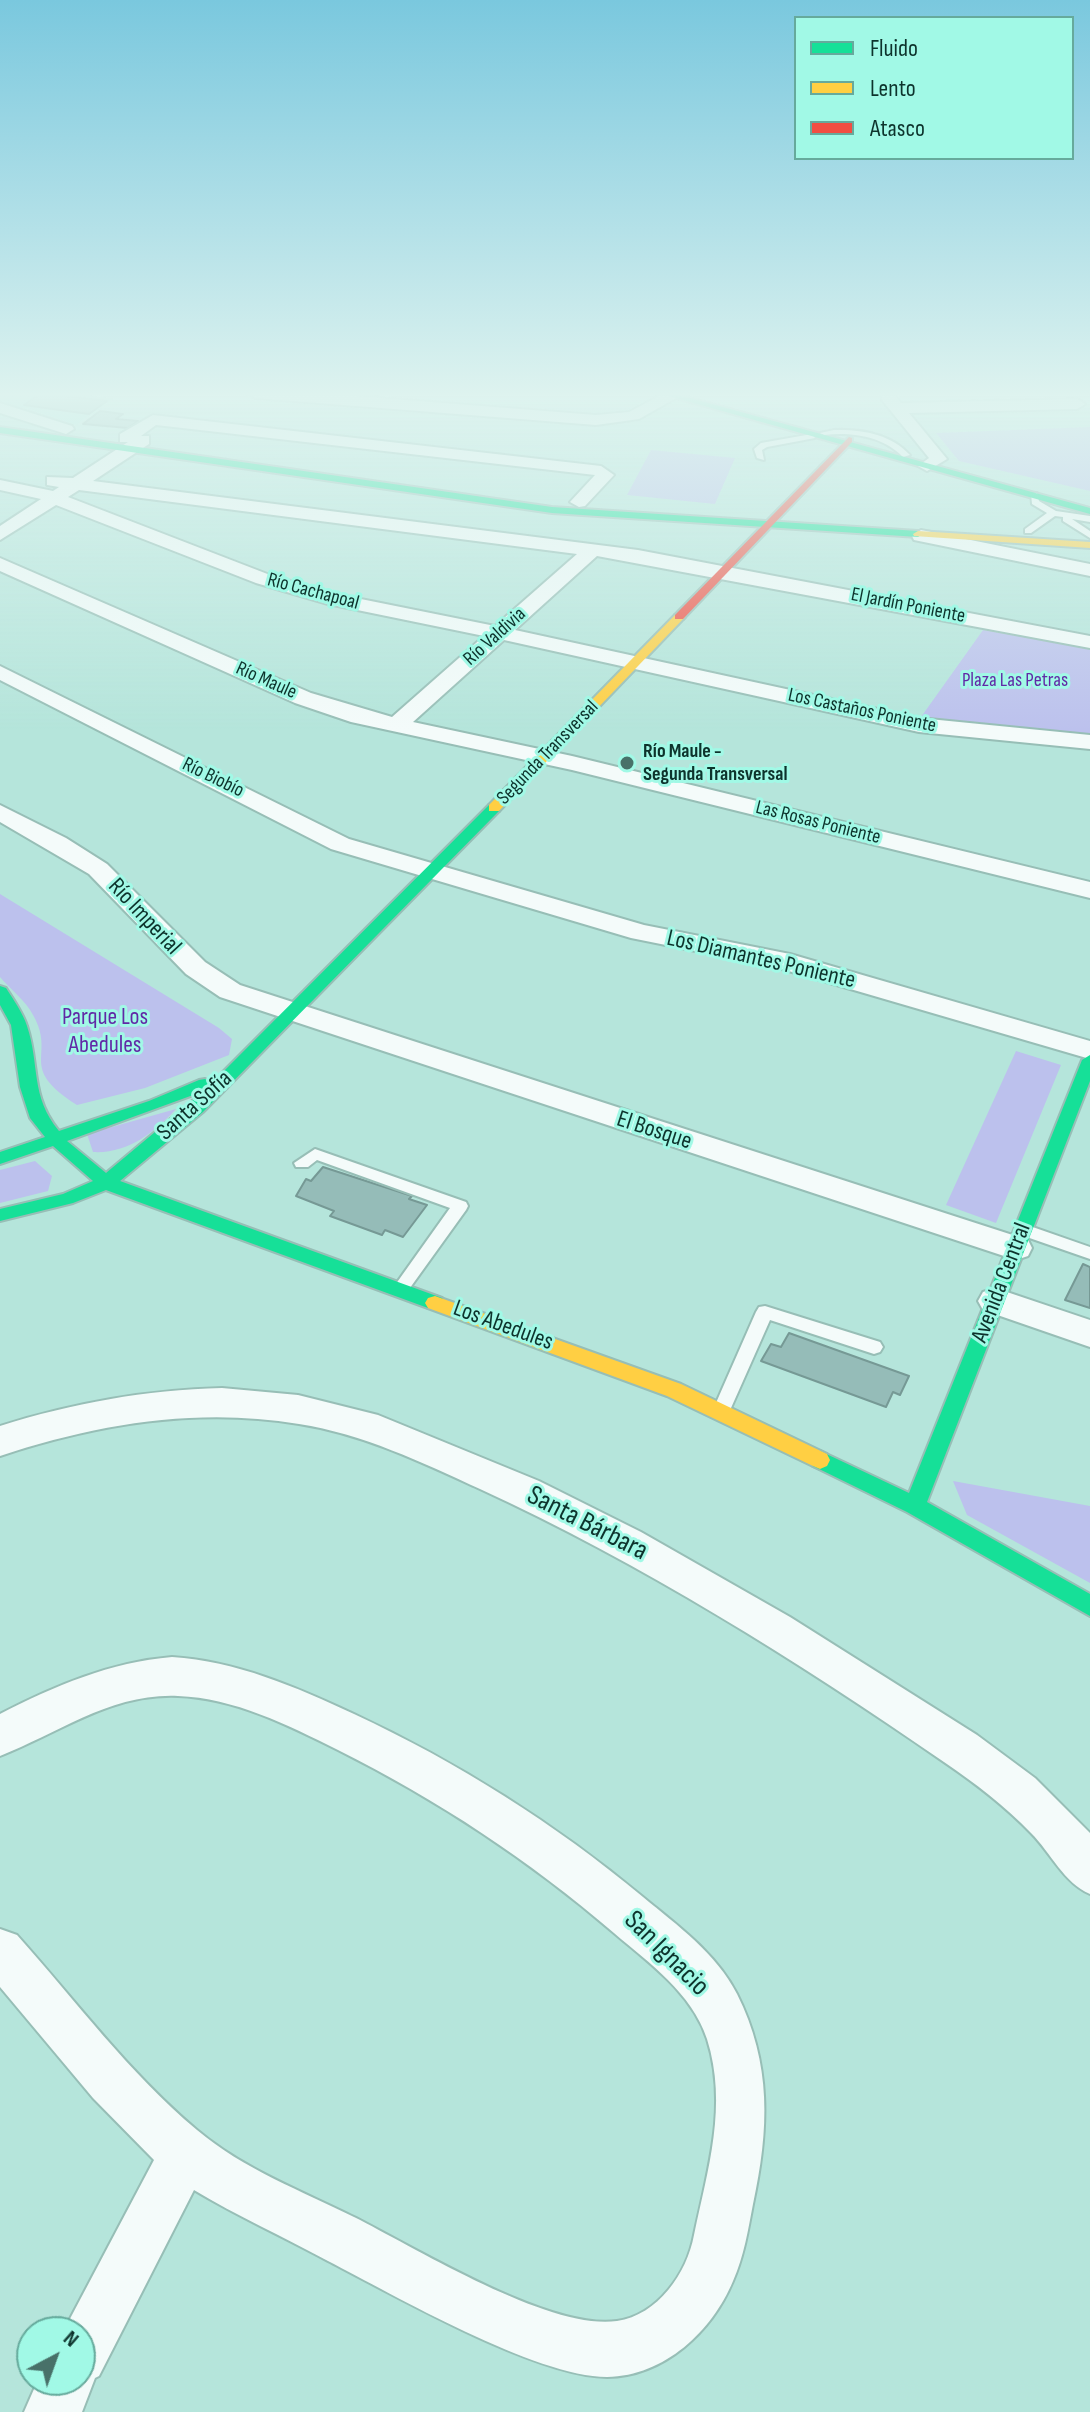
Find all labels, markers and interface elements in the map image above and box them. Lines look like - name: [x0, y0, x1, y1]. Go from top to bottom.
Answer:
- legend: [794, 16, 1074, 160]
- text: Fluido: [870, 34, 918, 63]
- text: Lento: [870, 74, 916, 103]
- text: Atasco: [870, 114, 925, 143]
- street label: Río Cachapoal: [265, 568, 361, 616]
- street label: El Jardín Poniente: [849, 583, 967, 629]
- street label: Río Valdivia: [459, 603, 531, 671]
- street label: Río Maule: [232, 657, 300, 705]
- park label: Plaza Las Petras: [962, 669, 1068, 693]
- street label: Los Castaños Poniente: [786, 684, 938, 738]
- street label: Segunda Transversal: [492, 696, 604, 810]
- place label: Río Maule - Segunda Transversal: [643, 740, 787, 787]
- street label: Río Biobío: [178, 753, 248, 803]
- marker: Río Maule - Segunda Transversal: [618, 754, 636, 772]
- street label: Las Rosas Poniente: [753, 796, 883, 850]
- street label: Río Imperial: [101, 873, 187, 961]
- street label: Los Diamantes Poniente: [664, 924, 858, 996]
- park label: Parque Los Abedules: [62, 1004, 148, 1060]
- street label: Santa Sofía: [152, 1065, 238, 1147]
- street label: El Bosque: [613, 1105, 695, 1157]
- street label: Avenida Central: [966, 1219, 1038, 1347]
- street label: Los Abedules: [449, 1295, 557, 1357]
- street label: Santa Bárbara: [521, 1479, 653, 1569]
- street label: San Ignacio: [616, 1904, 716, 2004]
- north arrow: [16, 2316, 96, 2396]
- text: N: [57, 2325, 84, 2353]

